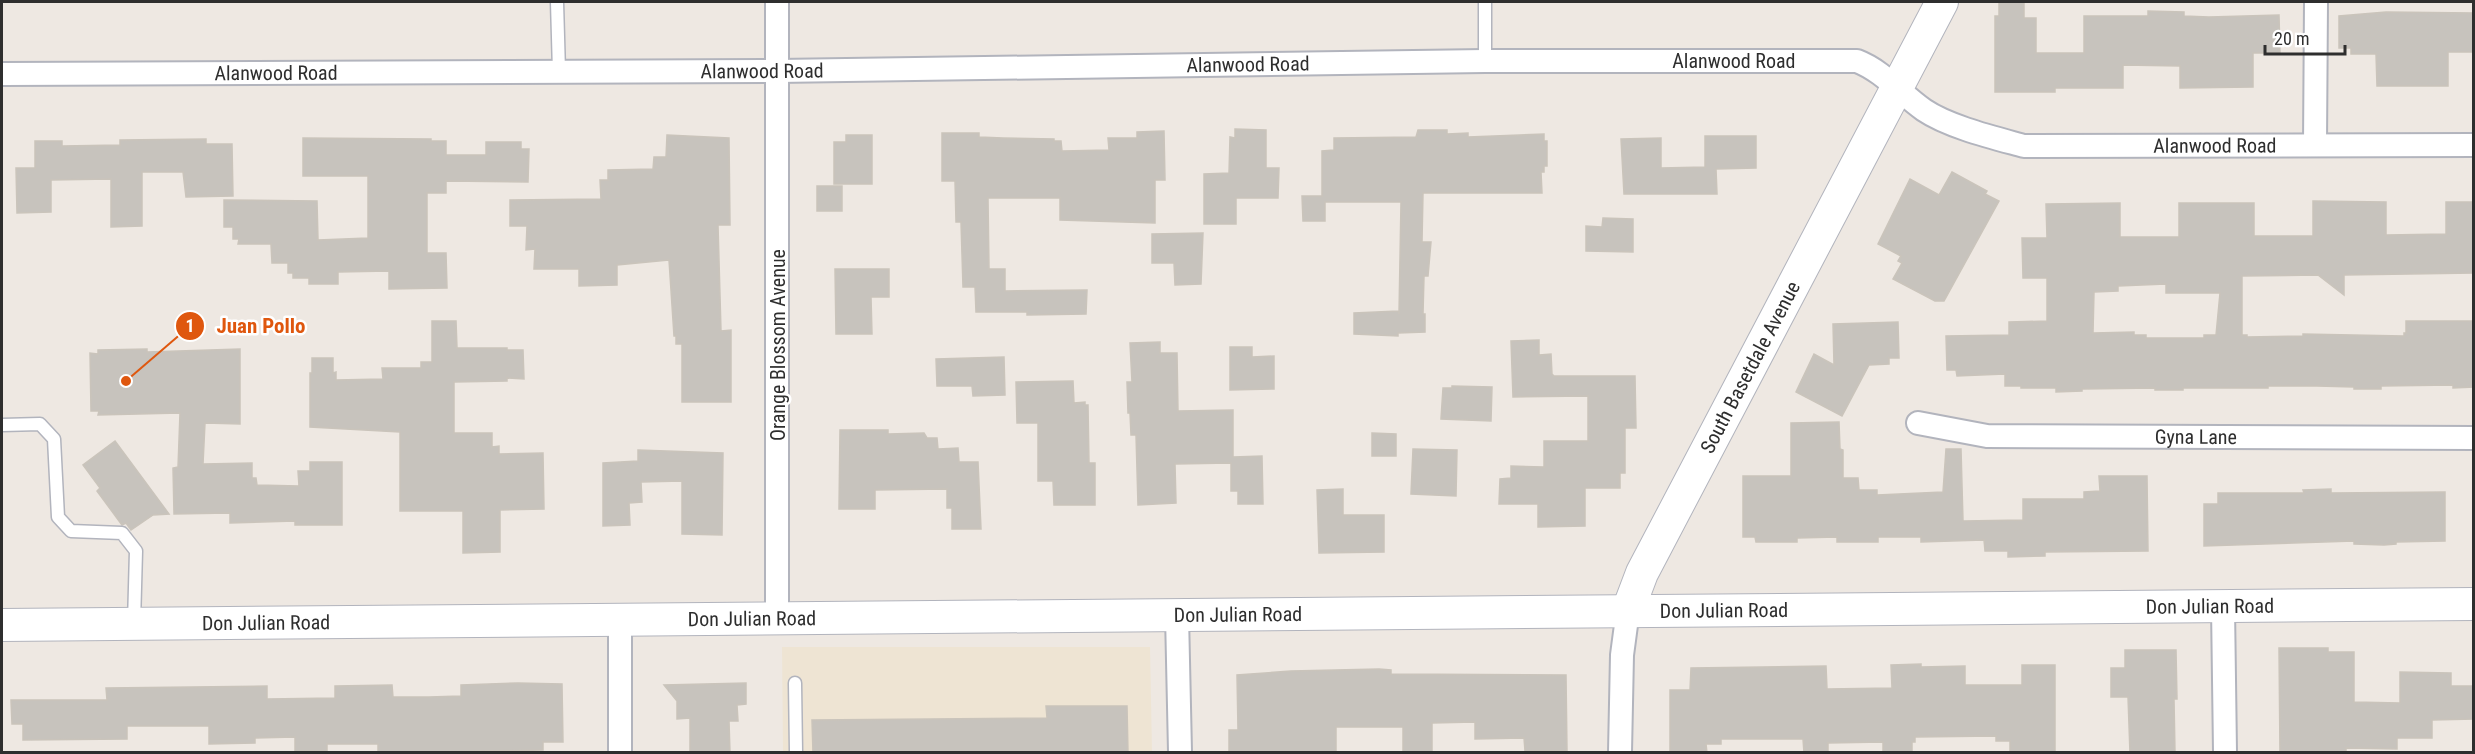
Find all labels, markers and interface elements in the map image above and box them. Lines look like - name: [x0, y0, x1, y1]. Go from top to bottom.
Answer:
- scale bar: [2265, 18, 2344, 56]
- text: 20 m: [2274, 28, 2309, 49]
- street label: Alanwood Road: [1672, 49, 1796, 73]
- street label: Alanwood Road: [1186, 51, 1310, 77]
- street label: Alanwood Road: [700, 58, 824, 83]
- street label: Alanwood Road: [214, 61, 338, 85]
- street label: Alanwood Road: [2153, 133, 2277, 158]
- street label: Orange Blossom Avenue: [766, 249, 790, 441]
- street label: South Basetdale Avenue: [1695, 277, 1805, 457]
- callout: Juan Pollo: [175, 306, 318, 345]
- text: Juan Pollo: [217, 314, 305, 338]
- text: 1: [185, 315, 195, 336]
- street label: Gyna Lane: [2155, 425, 2237, 449]
- street label: Don Julian Road: [2146, 594, 2274, 619]
- street label: Don Julian Road: [1660, 598, 1788, 623]
- street label: Don Julian Road: [1174, 602, 1302, 627]
- street label: Don Julian Road: [688, 606, 816, 631]
- street label: Don Julian Road: [202, 610, 330, 635]

